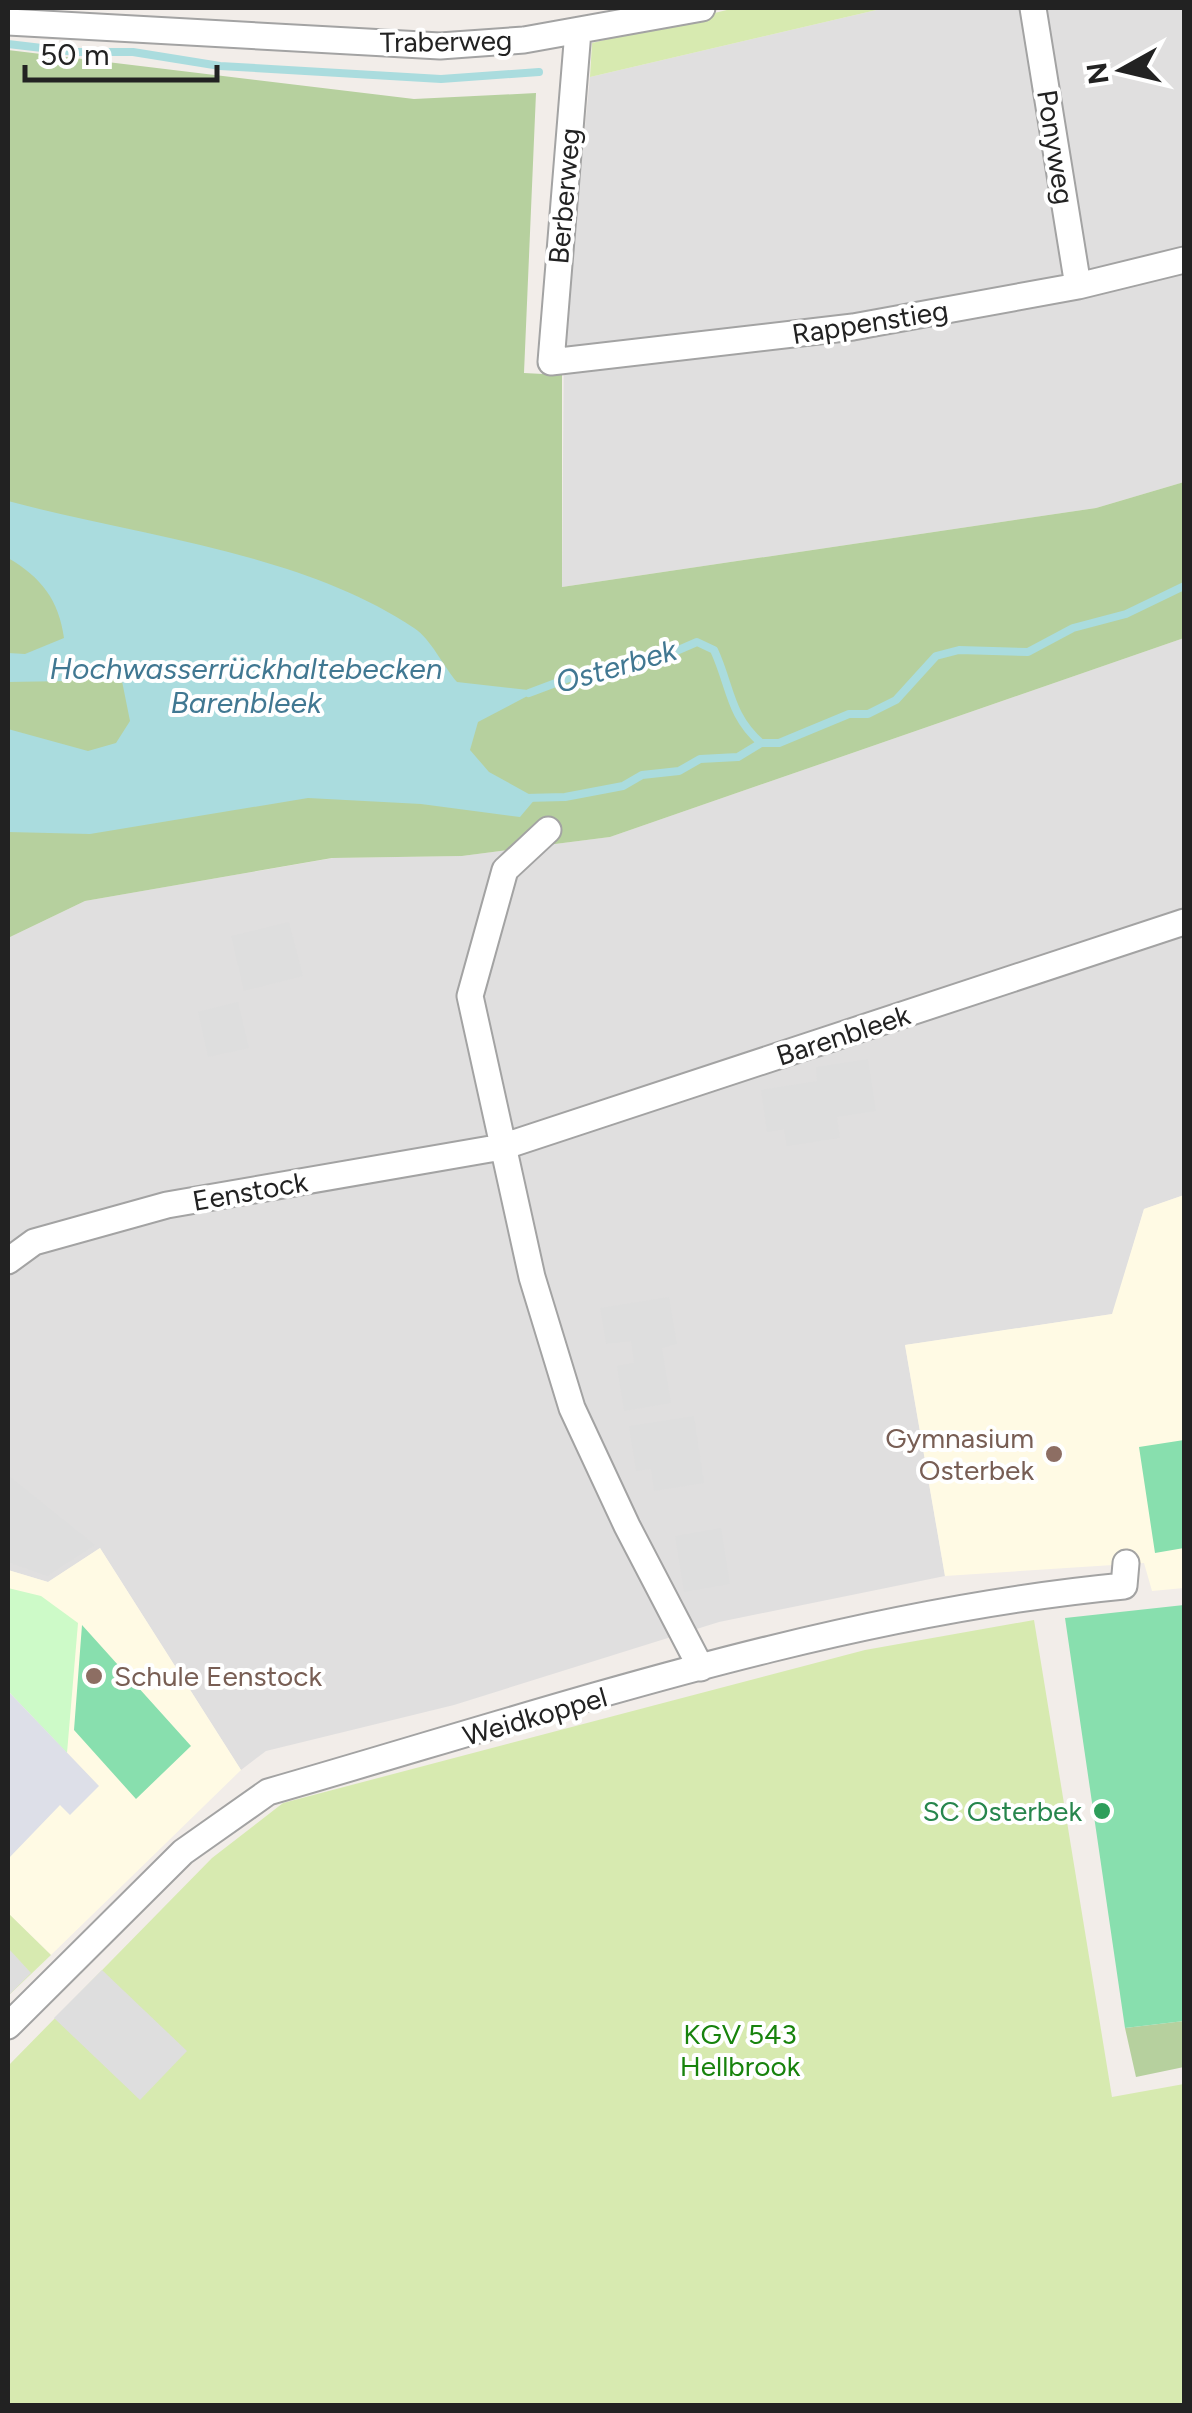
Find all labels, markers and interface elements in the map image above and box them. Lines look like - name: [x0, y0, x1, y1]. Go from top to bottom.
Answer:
- scale bar: [25, 20, 218, 82]
- north arrow: [1072, 20, 1172, 120]
- street label: Traberweg: [380, 23, 512, 59]
- text: 50 m: [40, 36, 109, 73]
- text: N: [1079, 60, 1116, 87]
- street label: Ponyweg: [1030, 87, 1082, 207]
- street label: Berberweg: [541, 127, 587, 265]
- street label: Rappenstieg: [789, 293, 951, 351]
- water label: Osterbek: [551, 631, 682, 701]
- water label: Hochwasserrückhaltebecken Barenbleek: [50, 650, 442, 721]
- street label: Barenbleek: [772, 997, 915, 1073]
- street label: Eenstock: [190, 1164, 310, 1218]
- place label: Gymnasium Osterbek: [885, 1421, 1034, 1487]
- marker: Gymnasium Osterbek: [1043, 1443, 1065, 1465]
- place label: Schule Eenstock: [114, 1659, 322, 1693]
- marker: Schule Eenstock: [83, 1665, 105, 1687]
- street label: Weidkoppel: [459, 1679, 611, 1753]
- place label: SC Osterbek: [922, 1794, 1082, 1828]
- marker: SC Osterbek: [1091, 1800, 1113, 1822]
- park label: KGV 543 Hellbrook: [680, 2017, 801, 2083]

